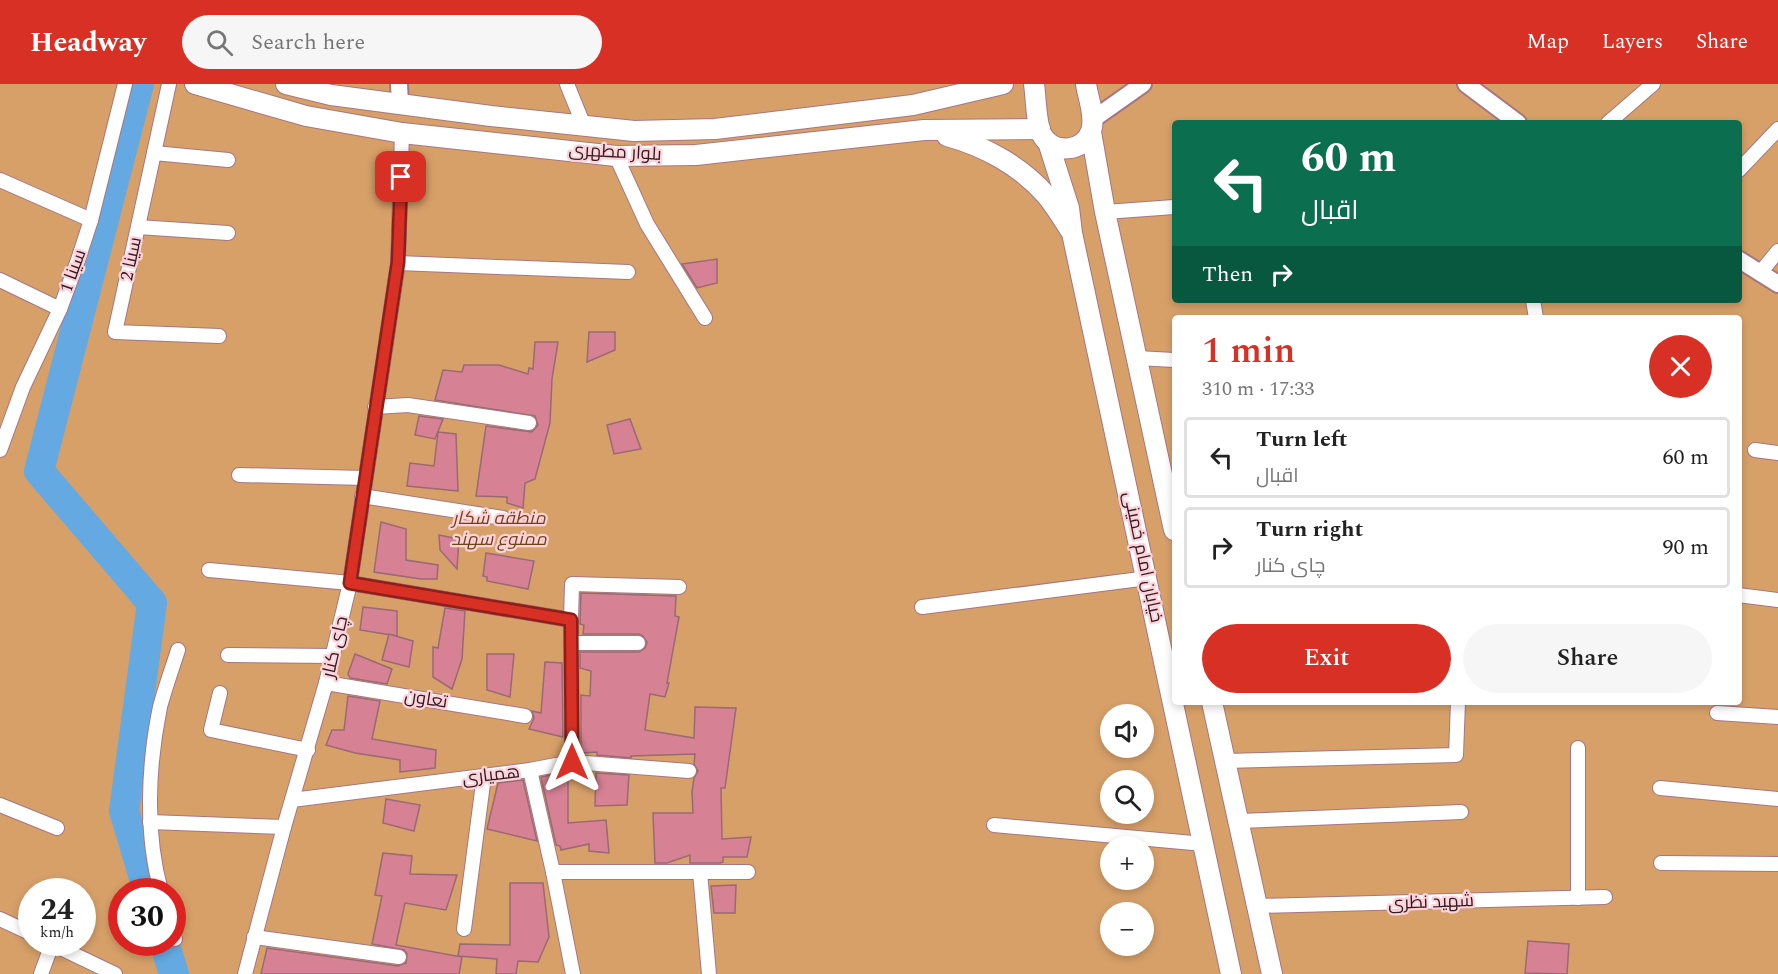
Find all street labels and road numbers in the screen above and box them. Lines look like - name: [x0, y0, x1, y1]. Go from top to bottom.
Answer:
- street label: بلوار مطهری: [568, 136, 662, 168]
- street label: سینا 2: [113, 235, 149, 283]
- street label: سینا 1: [53, 246, 93, 296]
- street label: خیابان امام خمینی: [1116, 489, 1170, 625]
- street label: چای کنار: [315, 614, 355, 681]
- street label: تعاون: [402, 682, 450, 716]
- street label: همیاری: [461, 758, 521, 792]
- street label: شهید نظری: [1388, 887, 1474, 917]

